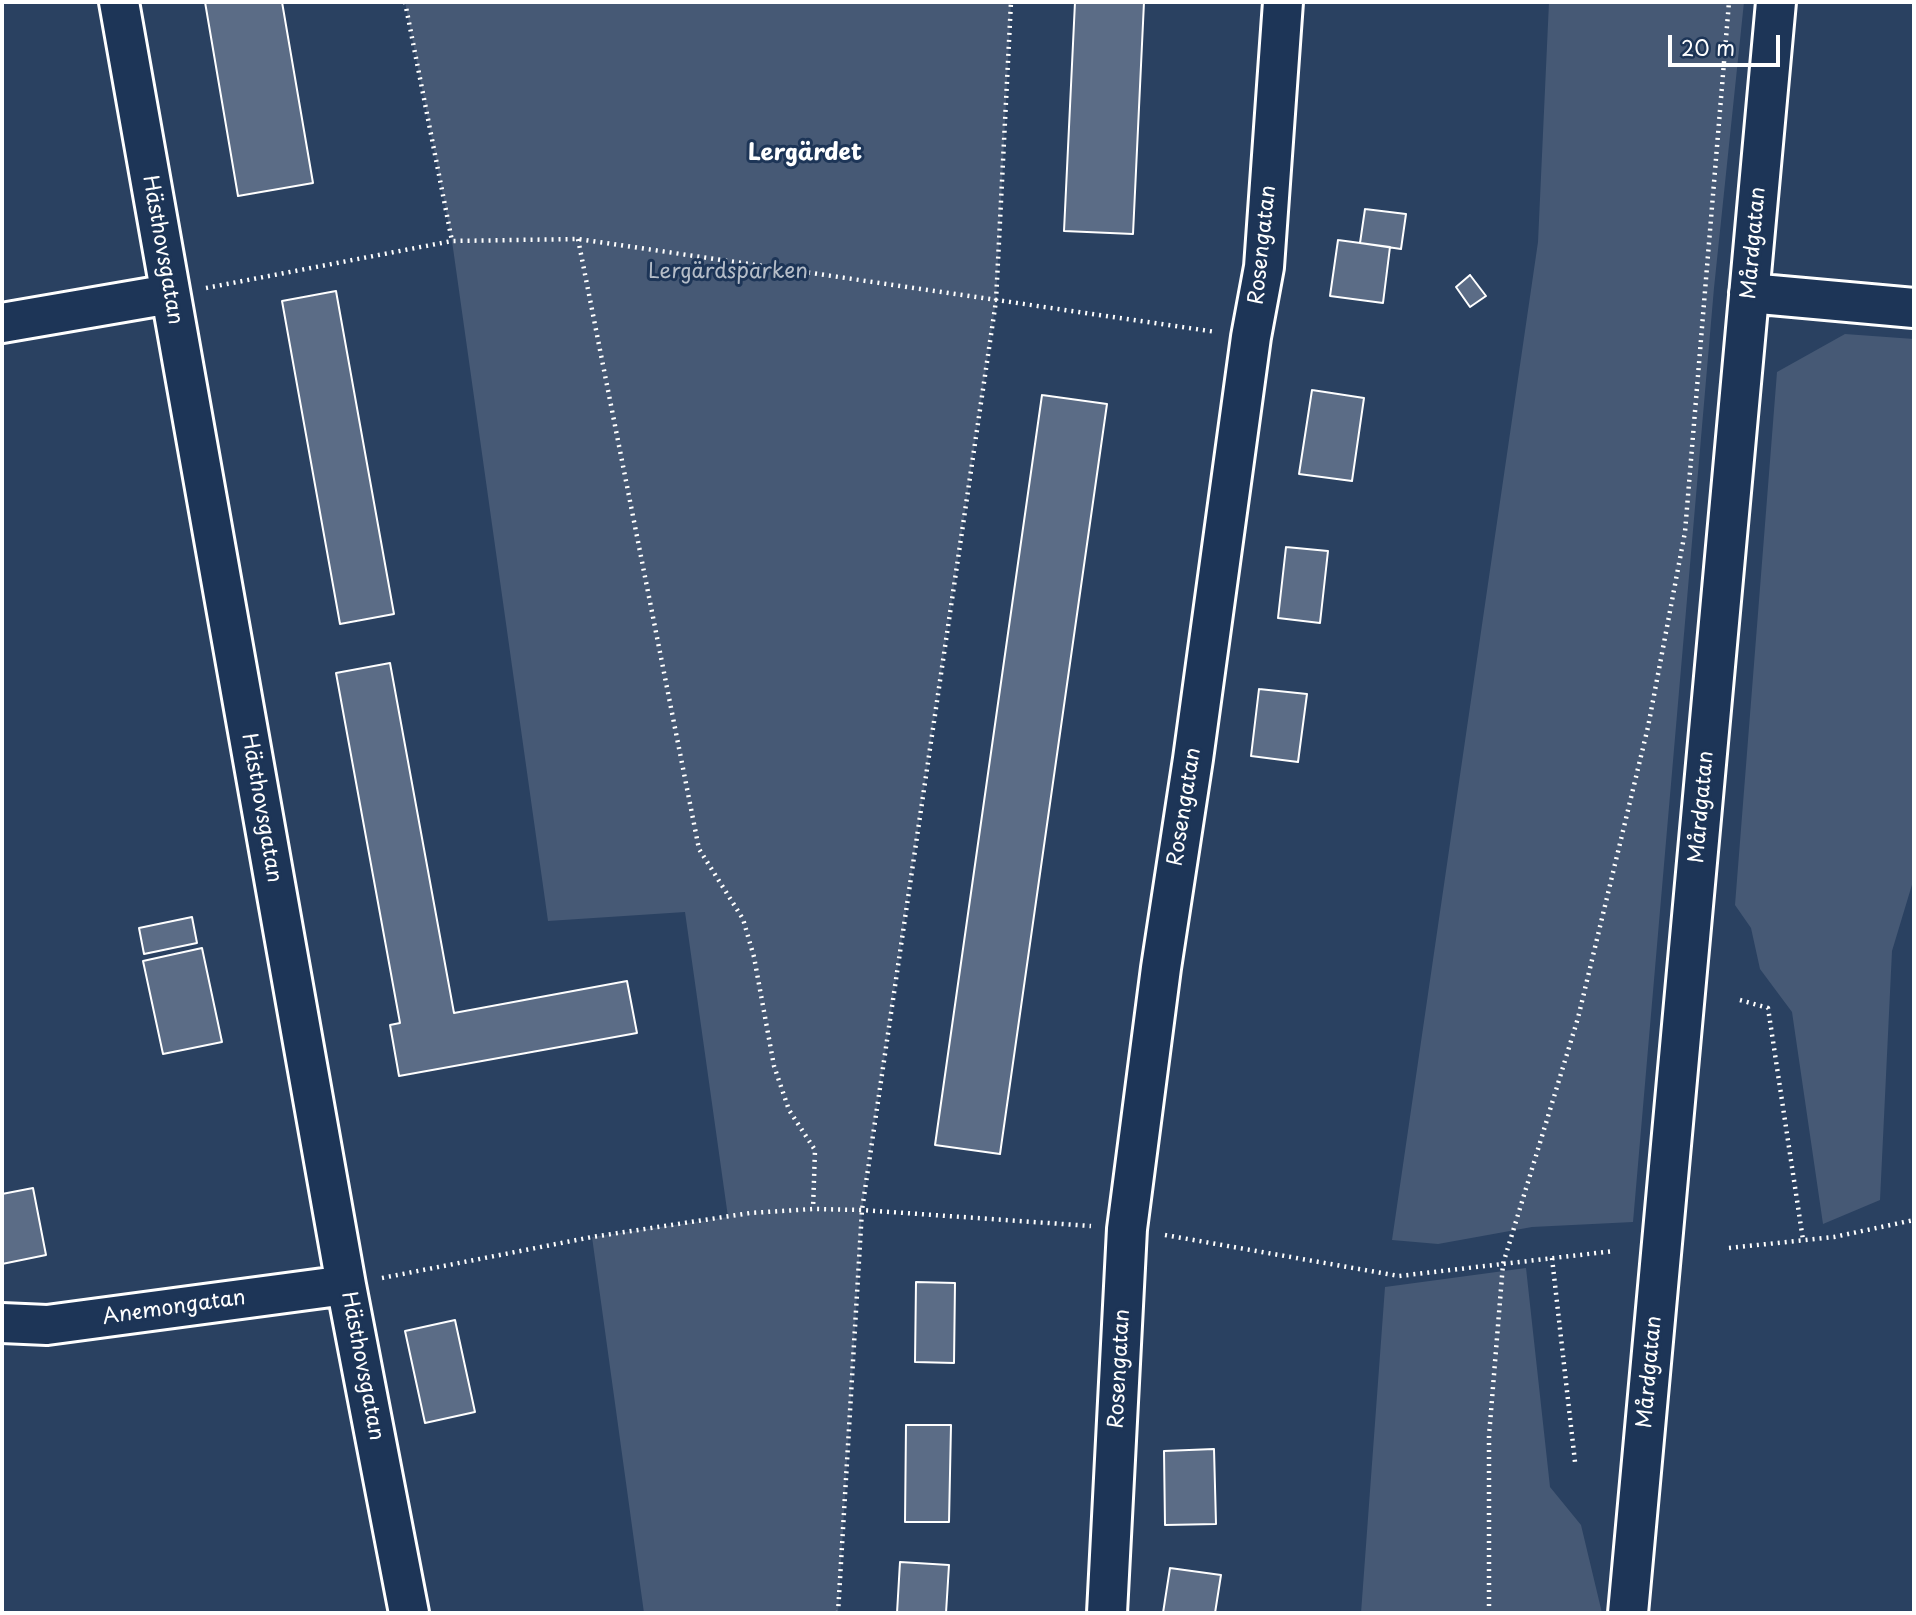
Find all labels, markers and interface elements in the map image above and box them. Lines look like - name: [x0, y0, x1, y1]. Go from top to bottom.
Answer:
- scale bar: [1671, 21, 1783, 65]
- text: 20 m: [1681, 31, 1735, 63]
- district label: Lergärdet: [748, 140, 862, 168]
- street label: Hästhovsgatan: [136, 173, 188, 327]
- street label: Rosengatan: [1244, 184, 1282, 306]
- street label: Mårdgatan: [1737, 186, 1771, 300]
- park label: Lergärdsparken: [648, 259, 808, 285]
- street label: Hästhovsgatan: [235, 731, 287, 885]
- street label: Rosengatan: [1163, 746, 1207, 868]
- street label: Mårdgatan: [1685, 750, 1719, 864]
- street label: Anemongatan: [101, 1285, 247, 1331]
- street label: Hästhovsgatan: [335, 1289, 389, 1443]
- street label: Rosengatan: [1104, 1309, 1136, 1429]
- street label: Mårdgatan: [1633, 1315, 1667, 1429]

